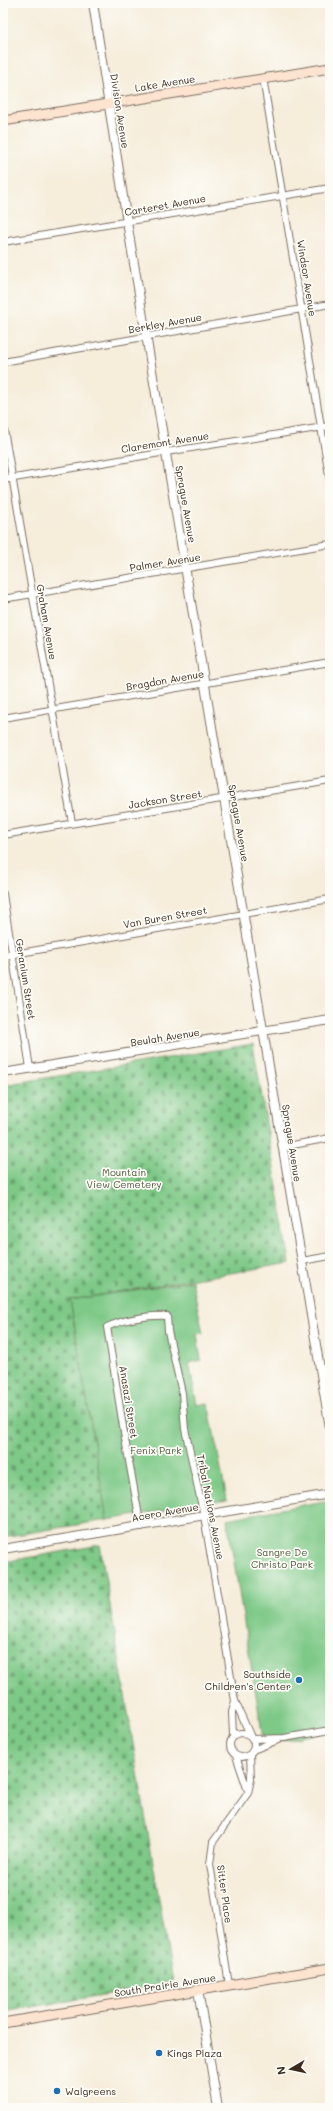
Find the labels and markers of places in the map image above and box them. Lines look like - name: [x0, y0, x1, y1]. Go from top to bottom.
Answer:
- place label: Southside Children's Center: [205, 1667, 291, 1693]
- marker: Southside Children's Center: [294, 1675, 304, 1685]
- place label: Kings Plaza: [167, 2046, 222, 2060]
- marker: Kings Plaza: [154, 2048, 164, 2058]
- place label: Walgreens: [65, 2084, 116, 2098]
- marker: Walgreens: [52, 2086, 62, 2096]

